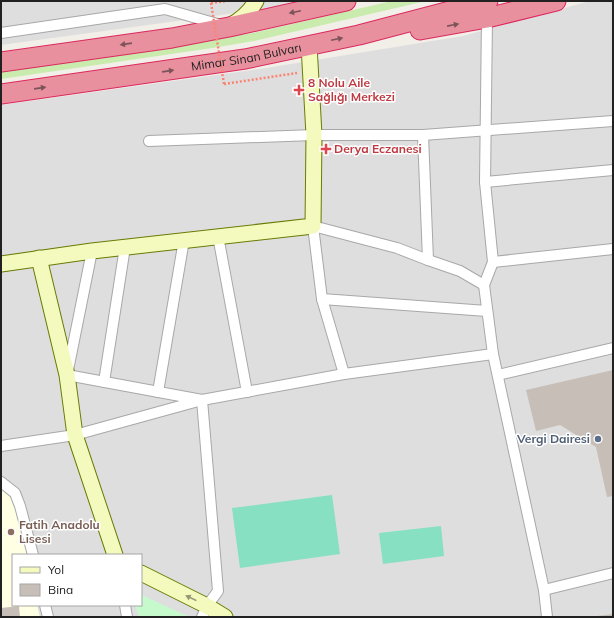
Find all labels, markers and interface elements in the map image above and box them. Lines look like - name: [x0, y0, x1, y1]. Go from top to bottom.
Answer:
- one-way arrow: [288, 10, 301, 16]
- one-way arrow: [447, 21, 459, 27]
- one-way arrow: [331, 36, 344, 42]
- street label: Mimar Sinan Bulvarı: [190, 39, 303, 74]
- one-way arrow: [120, 41, 132, 47]
- one-way arrow: [162, 68, 175, 74]
- place label: 8 Nolu Aile Sağlığı Merkezi: [308, 75, 395, 104]
- marker: 8 Nolu Aile Sağlığı Merkezi: [293, 84, 305, 96]
- one-way arrow: [34, 85, 46, 92]
- place label: Derya Eczanesi: [334, 141, 422, 156]
- marker: Derya Eczanesi: [321, 144, 331, 154]
- place label: Vergi Dairesi: [516, 431, 590, 446]
- marker: Vergi Dairesi: [593, 434, 603, 444]
- place label: Fatih Anadolu Lisesi: [19, 517, 100, 546]
- marker: Fatih Anadolu Lisesi: [6, 527, 16, 537]
- legend: [12, 554, 142, 606]
- text: Yol: [47, 562, 64, 577]
- text: Bina: [48, 582, 73, 597]
- one-way arrow: [185, 595, 197, 601]

